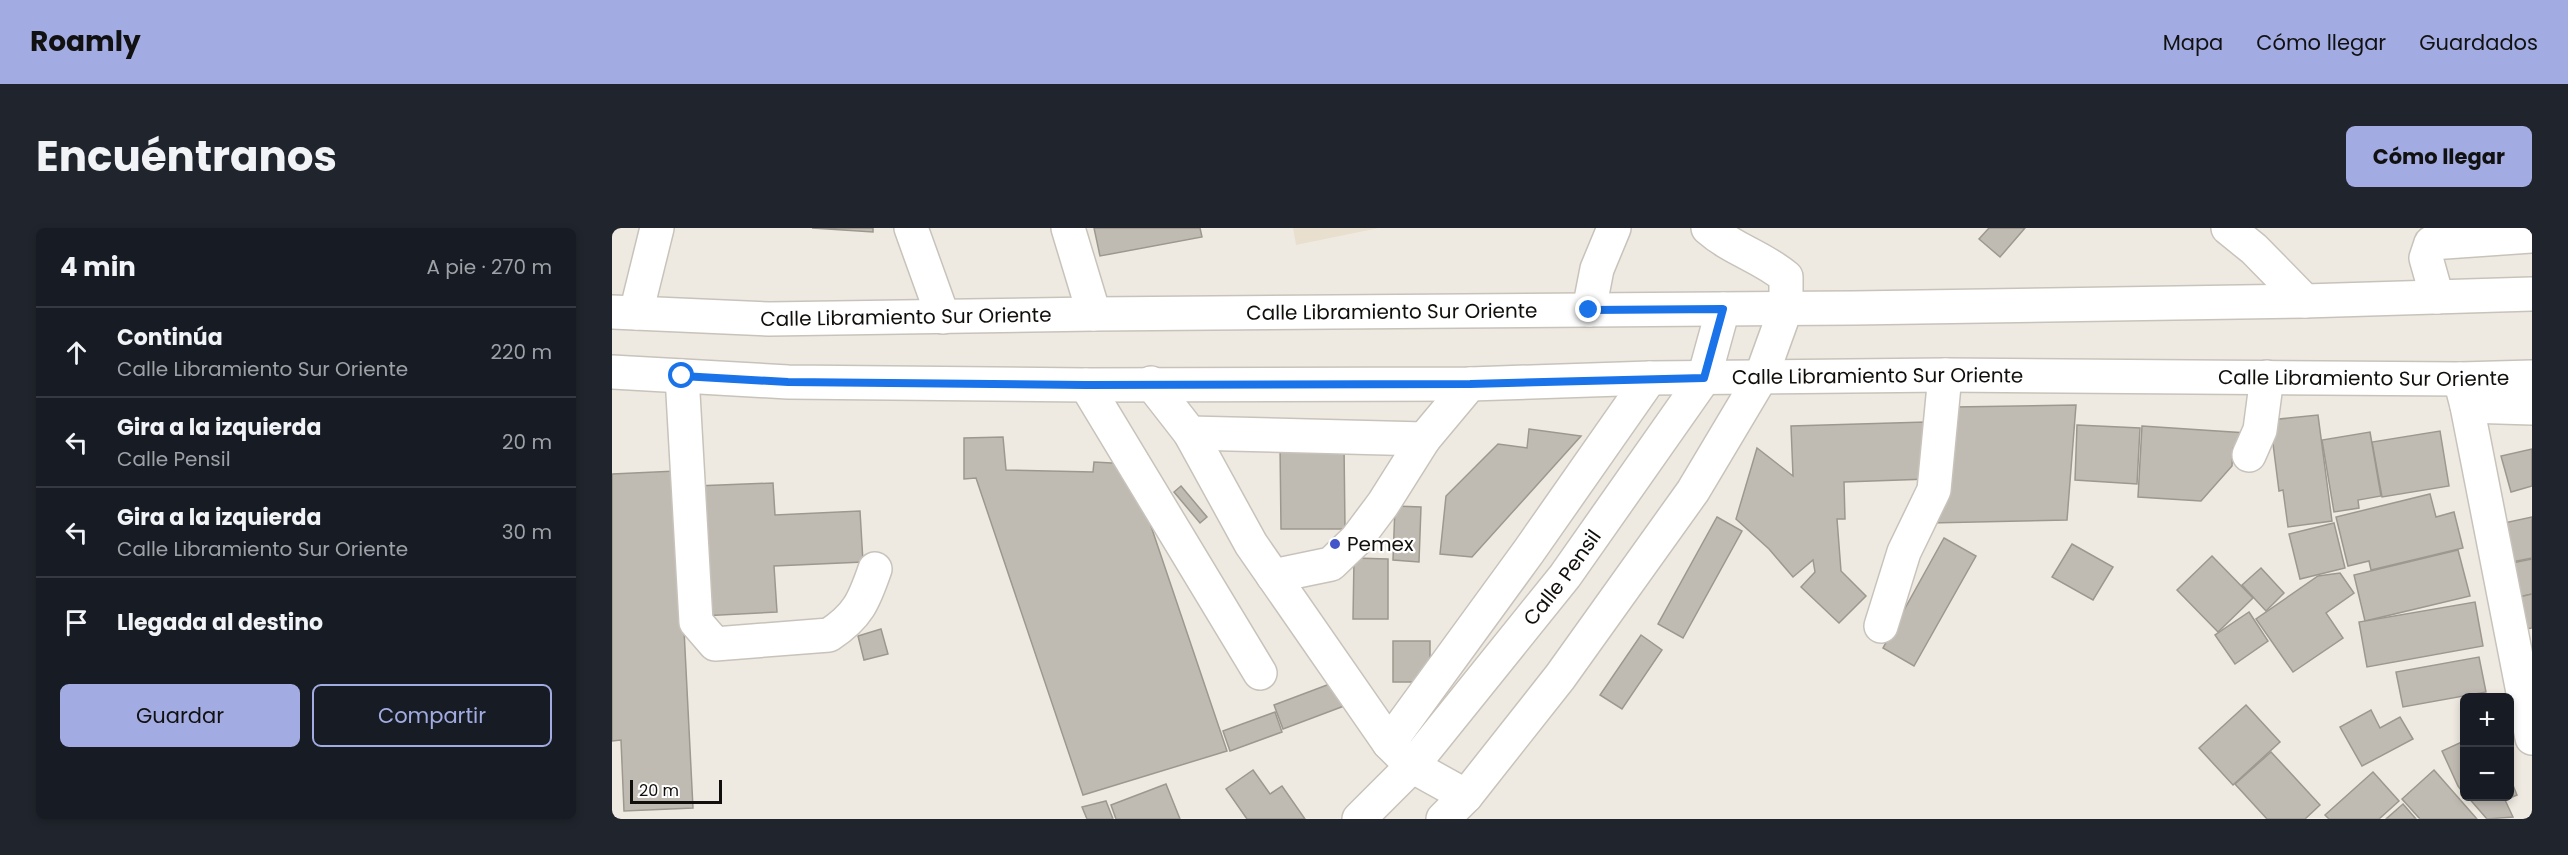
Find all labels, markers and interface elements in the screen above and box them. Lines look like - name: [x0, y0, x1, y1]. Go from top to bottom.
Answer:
- text: Roamly: [30, 22, 141, 61]
- text: Mapa: [2163, 28, 2223, 57]
- text: Cómo llegar: [2256, 28, 2386, 57]
- text: Guardados: [2419, 28, 2538, 57]
- button: Cómo llegar: [2346, 126, 2532, 187]
- text: Encuéntranos: [36, 127, 337, 186]
- text: 4 min: [60, 249, 136, 285]
- text: A pie · 270 m: [427, 253, 552, 281]
- street label: Calle Libramiento Sur Oriente: [1246, 296, 1538, 327]
- route end: [1575, 296, 1601, 322]
- street label: Calle Libramiento Sur Oriente: [760, 301, 1052, 333]
- text: Continúa: [117, 322, 223, 353]
- icon: ahead: [60, 336, 93, 369]
- text: 220 m: [491, 338, 552, 366]
- text: Calle Libramiento Sur Oriente: [117, 355, 408, 383]
- street label: Calle Libramiento Sur Oriente: [1732, 361, 2023, 391]
- route start: [668, 362, 694, 388]
- street label: Calle Libramiento Sur Oriente: [2218, 363, 2510, 393]
- text: Gira a la izquierda: [117, 412, 321, 443]
- icon: left: [60, 426, 93, 459]
- text: 20 m: [502, 428, 552, 456]
- text: Calle Pensil: [117, 445, 231, 473]
- text: Gira a la izquierda: [117, 502, 321, 533]
- icon: left: [60, 516, 93, 549]
- text: 30 m: [502, 518, 552, 546]
- street label: Calle Pensil: [1517, 524, 1607, 631]
- place label: Pemex: [1347, 530, 1414, 558]
- text: Calle Libramiento Sur Oriente: [117, 535, 408, 563]
- marker: Pemex: [1328, 537, 1342, 551]
- icon: arrive: [60, 606, 93, 639]
- text: Llegada al destino: [117, 607, 323, 638]
- button: Guardar: [60, 684, 300, 747]
- button: Compartir: [312, 684, 552, 747]
- map controls: [2460, 693, 2514, 801]
- button: +: [2460, 693, 2514, 747]
- button: −: [2460, 747, 2514, 801]
- scale bar: [630, 777, 722, 804]
- text: 20 m: [639, 779, 679, 802]

